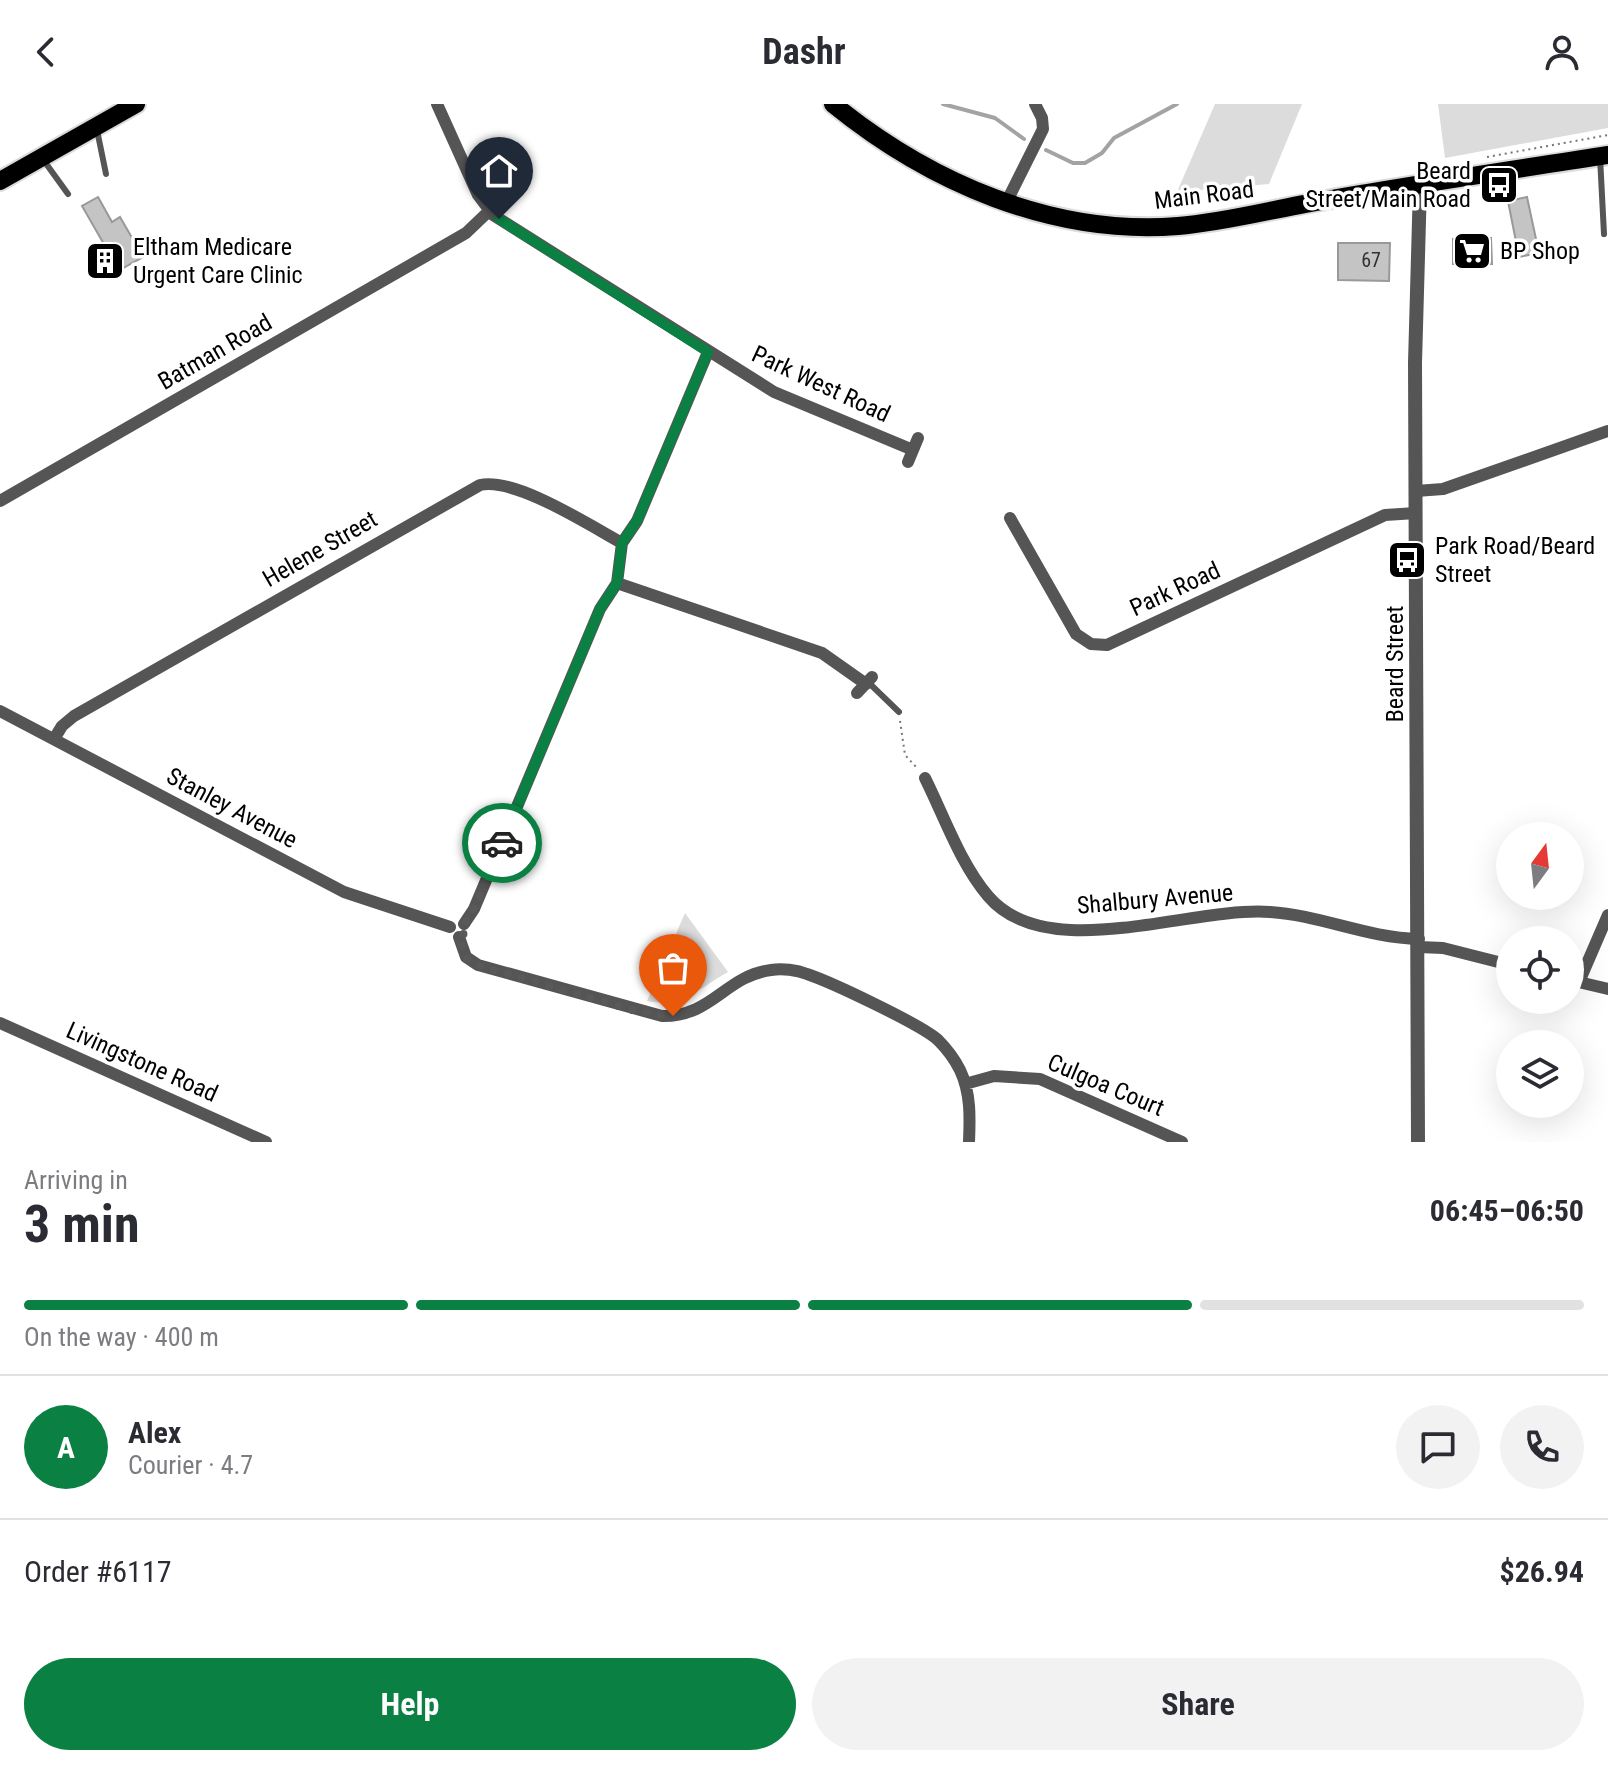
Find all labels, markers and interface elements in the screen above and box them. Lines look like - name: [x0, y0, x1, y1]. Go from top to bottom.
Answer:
- icon: back: [24, 30, 68, 74]
- icon: person: [1540, 30, 1584, 74]
- text: Dashr: [762, 31, 846, 73]
- pin: [465, 137, 533, 219]
- icon: home: [477, 149, 521, 193]
- place label: Beard Street/Main Road: [1305, 157, 1471, 213]
- bus stop icon: Beard Street/Main Road: [1478, 164, 1520, 206]
- street label: Main Road: [1152, 175, 1256, 215]
- supermarket icon: BP Shop: [1451, 230, 1493, 272]
- place label: Eltham Medicare Urgent Care Clinic: [133, 233, 303, 289]
- place label: BP Shop: [1500, 237, 1580, 265]
- building icon: Eltham Medicare Urgent Care Clinic: [84, 240, 126, 282]
- house number: 67: [1361, 248, 1381, 272]
- street label: Batman Road: [153, 308, 277, 396]
- street label: Park West Road: [747, 340, 895, 428]
- street label: Helene Street: [258, 505, 382, 593]
- place label: Park Road/Beard Street: [1435, 532, 1595, 588]
- bus stop icon: Park Road/Beard Street: [1386, 539, 1428, 581]
- street label: Park Road: [1125, 556, 1225, 622]
- street label: Beard Street: [1381, 606, 1409, 722]
- street label: Stanley Avenue: [162, 762, 302, 854]
- courier: [462, 803, 542, 883]
- icon: car: [480, 821, 524, 865]
- north arrow: [1496, 822, 1584, 910]
- map controls: [1496, 822, 1584, 1118]
- street label: Shalbury Avenue: [1076, 878, 1234, 920]
- button: locate: [1496, 926, 1584, 1014]
- pin: [639, 934, 707, 1016]
- icon: bag: [651, 946, 695, 990]
- street label: Livingstone Road: [62, 1016, 222, 1108]
- button: layers: [1496, 1030, 1584, 1118]
- street label: Culgoa Court: [1044, 1048, 1168, 1122]
- text: Arriving in: [24, 1165, 128, 1195]
- text: 06:45–06:50: [1430, 1193, 1584, 1228]
- text: 3 min: [24, 1194, 140, 1255]
- text: On the way · 400 m: [24, 1322, 219, 1352]
- button: chat: [1396, 1405, 1480, 1489]
- button: phone: [1500, 1405, 1584, 1489]
- text: Alex: [128, 1415, 181, 1450]
- text: A: [57, 1430, 75, 1465]
- text: Courier · 4.7: [128, 1450, 253, 1480]
- text: Order #6117: [24, 1554, 172, 1589]
- text: $26.94: [1499, 1554, 1584, 1589]
- button: Help: [24, 1658, 796, 1750]
- button: Share: [812, 1658, 1584, 1750]

